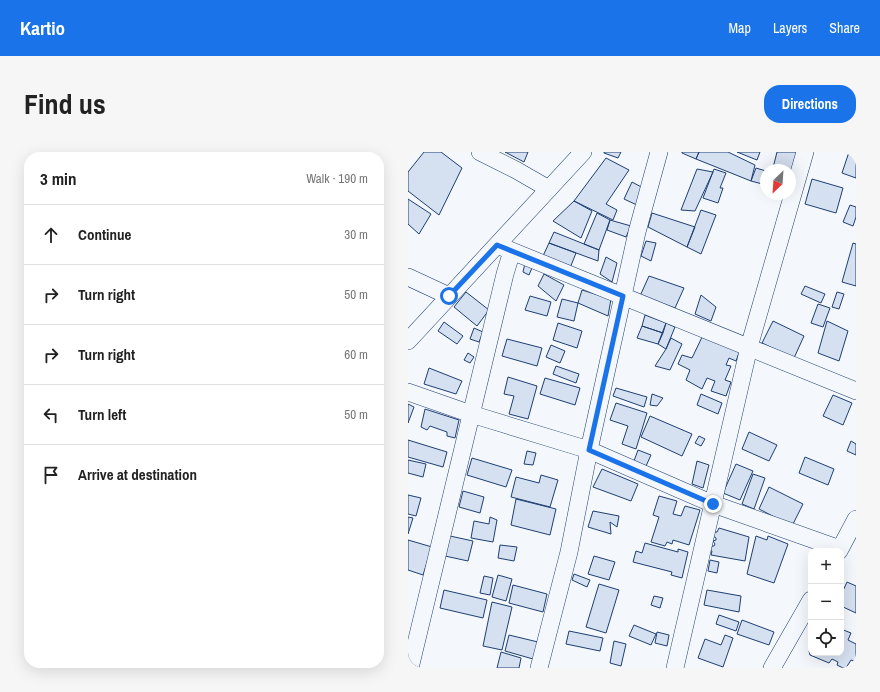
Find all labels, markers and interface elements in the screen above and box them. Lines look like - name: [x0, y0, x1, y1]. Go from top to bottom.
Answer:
- text: Kartio: [20, 15, 65, 41]
- text: Map: [729, 19, 751, 37]
- text: Layers: [773, 19, 807, 37]
- text: Share: [829, 19, 860, 37]
- text: Find us: [24, 85, 106, 123]
- button: Directions: [764, 85, 856, 123]
- north arrow: [760, 164, 796, 200]
- text: 3 min: [40, 167, 76, 190]
- text: Walk · 190 m: [306, 170, 368, 187]
- icon: ahead: [40, 224, 62, 246]
- text: Continue: [78, 224, 131, 245]
- text: 30 m: [344, 226, 368, 243]
- icon: right: [40, 284, 62, 306]
- text: Turn right: [78, 284, 135, 305]
- text: 50 m: [344, 286, 368, 303]
- route start: [440, 287, 458, 305]
- icon: right: [40, 344, 62, 366]
- text: Turn right: [78, 344, 135, 365]
- text: 60 m: [344, 346, 368, 363]
- icon: left: [40, 404, 62, 426]
- text: Turn left: [78, 404, 126, 425]
- text: 50 m: [344, 406, 368, 423]
- icon: arrive: [40, 464, 62, 486]
- text: Arrive at destination: [78, 464, 197, 485]
- route end: [704, 495, 722, 513]
- map controls: [808, 548, 844, 656]
- button: +: [808, 548, 844, 584]
- button: −: [808, 584, 844, 620]
- button: locate: [808, 620, 844, 656]

